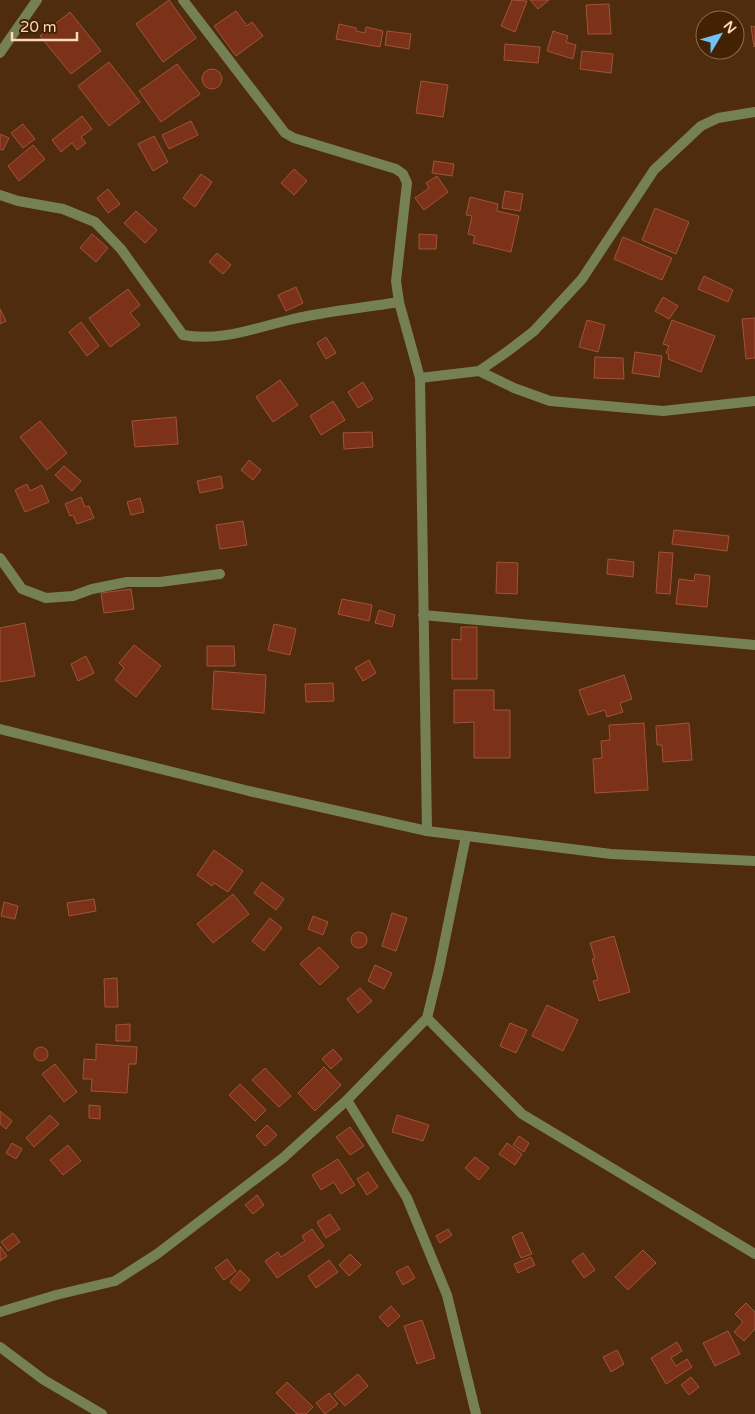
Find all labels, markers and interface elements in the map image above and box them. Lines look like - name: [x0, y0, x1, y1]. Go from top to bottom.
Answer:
- scale bar: [12, 10, 78, 42]
- north arrow: [695, 10, 745, 60]
- text: 20 m: [20, 18, 57, 36]
- text: N: [720, 18, 740, 37]

